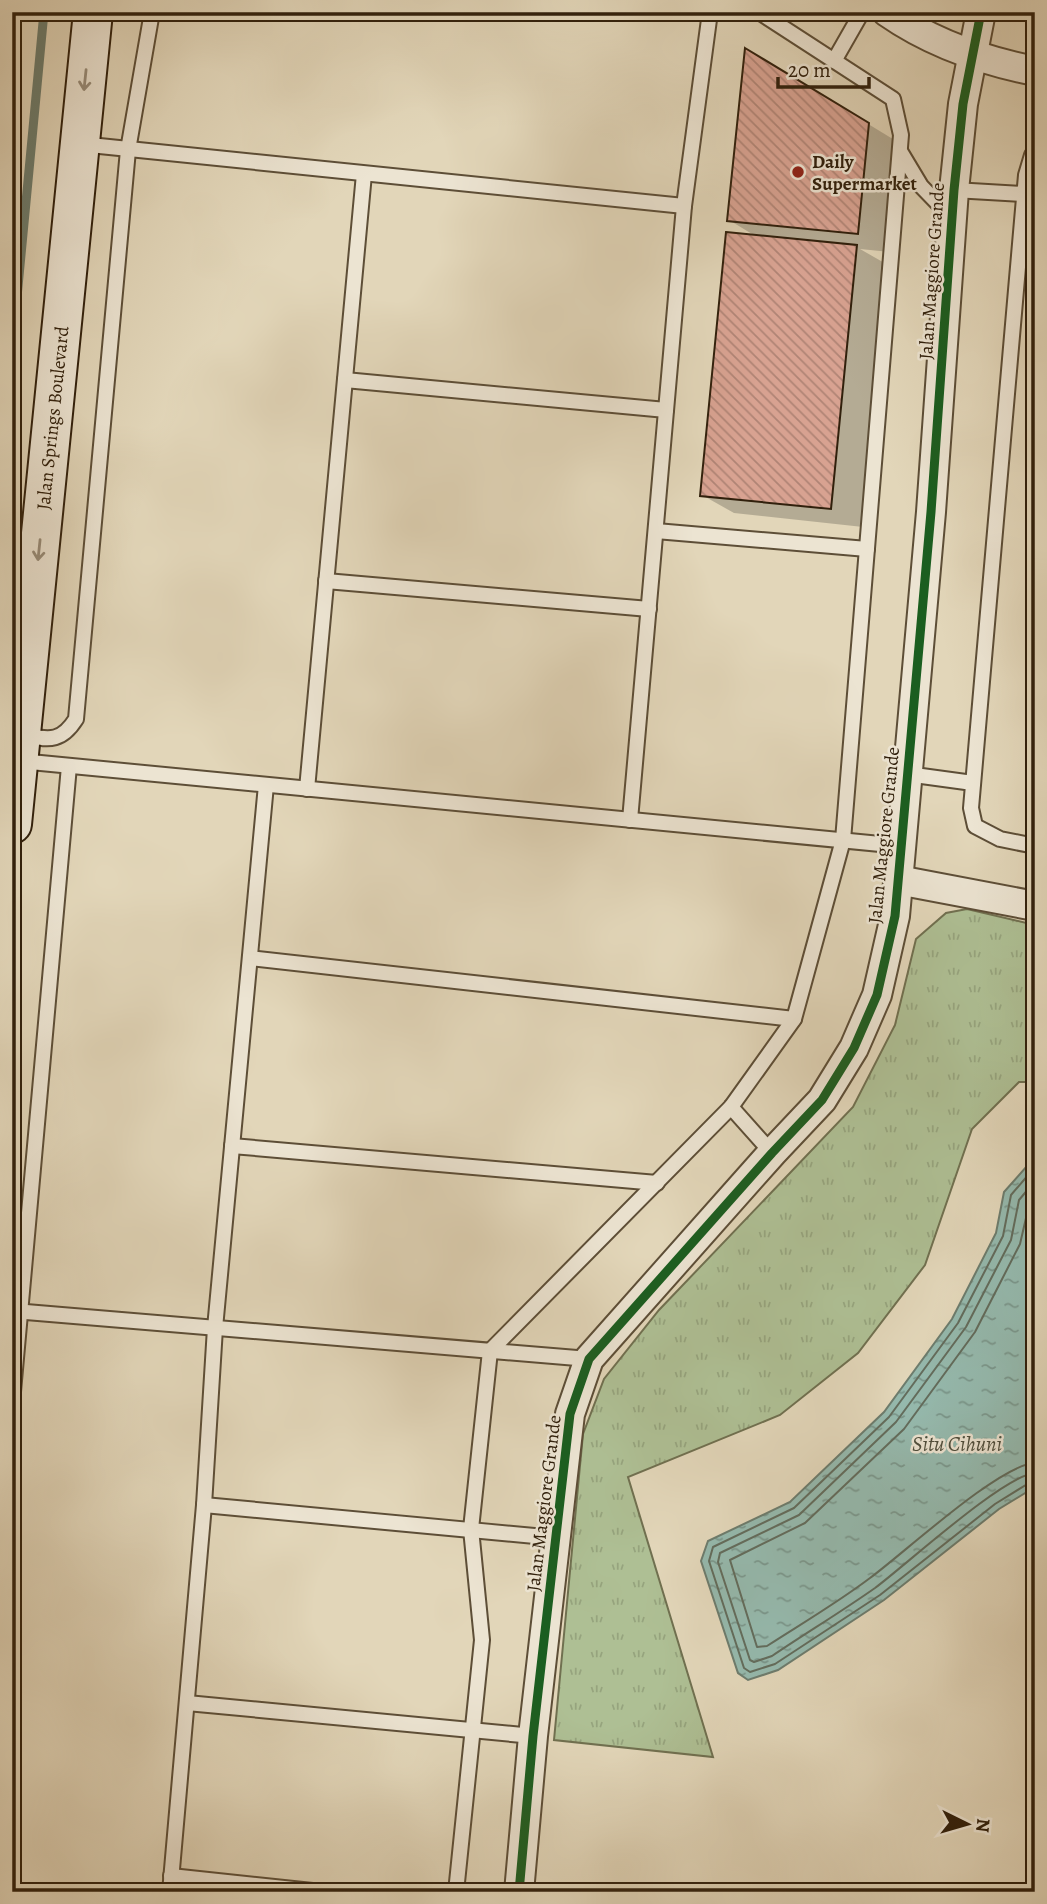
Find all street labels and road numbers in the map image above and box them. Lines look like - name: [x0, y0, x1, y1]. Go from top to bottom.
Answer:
- street label: Jalan Maggiore Grande: [913, 182, 951, 361]
- street label: Jalan Springs Boulevard: [30, 324, 76, 511]
- street label: Jalan Maggiore Grande: [862, 745, 906, 925]
- street label: Jalan Maggiore Grande: [520, 1413, 568, 1593]

